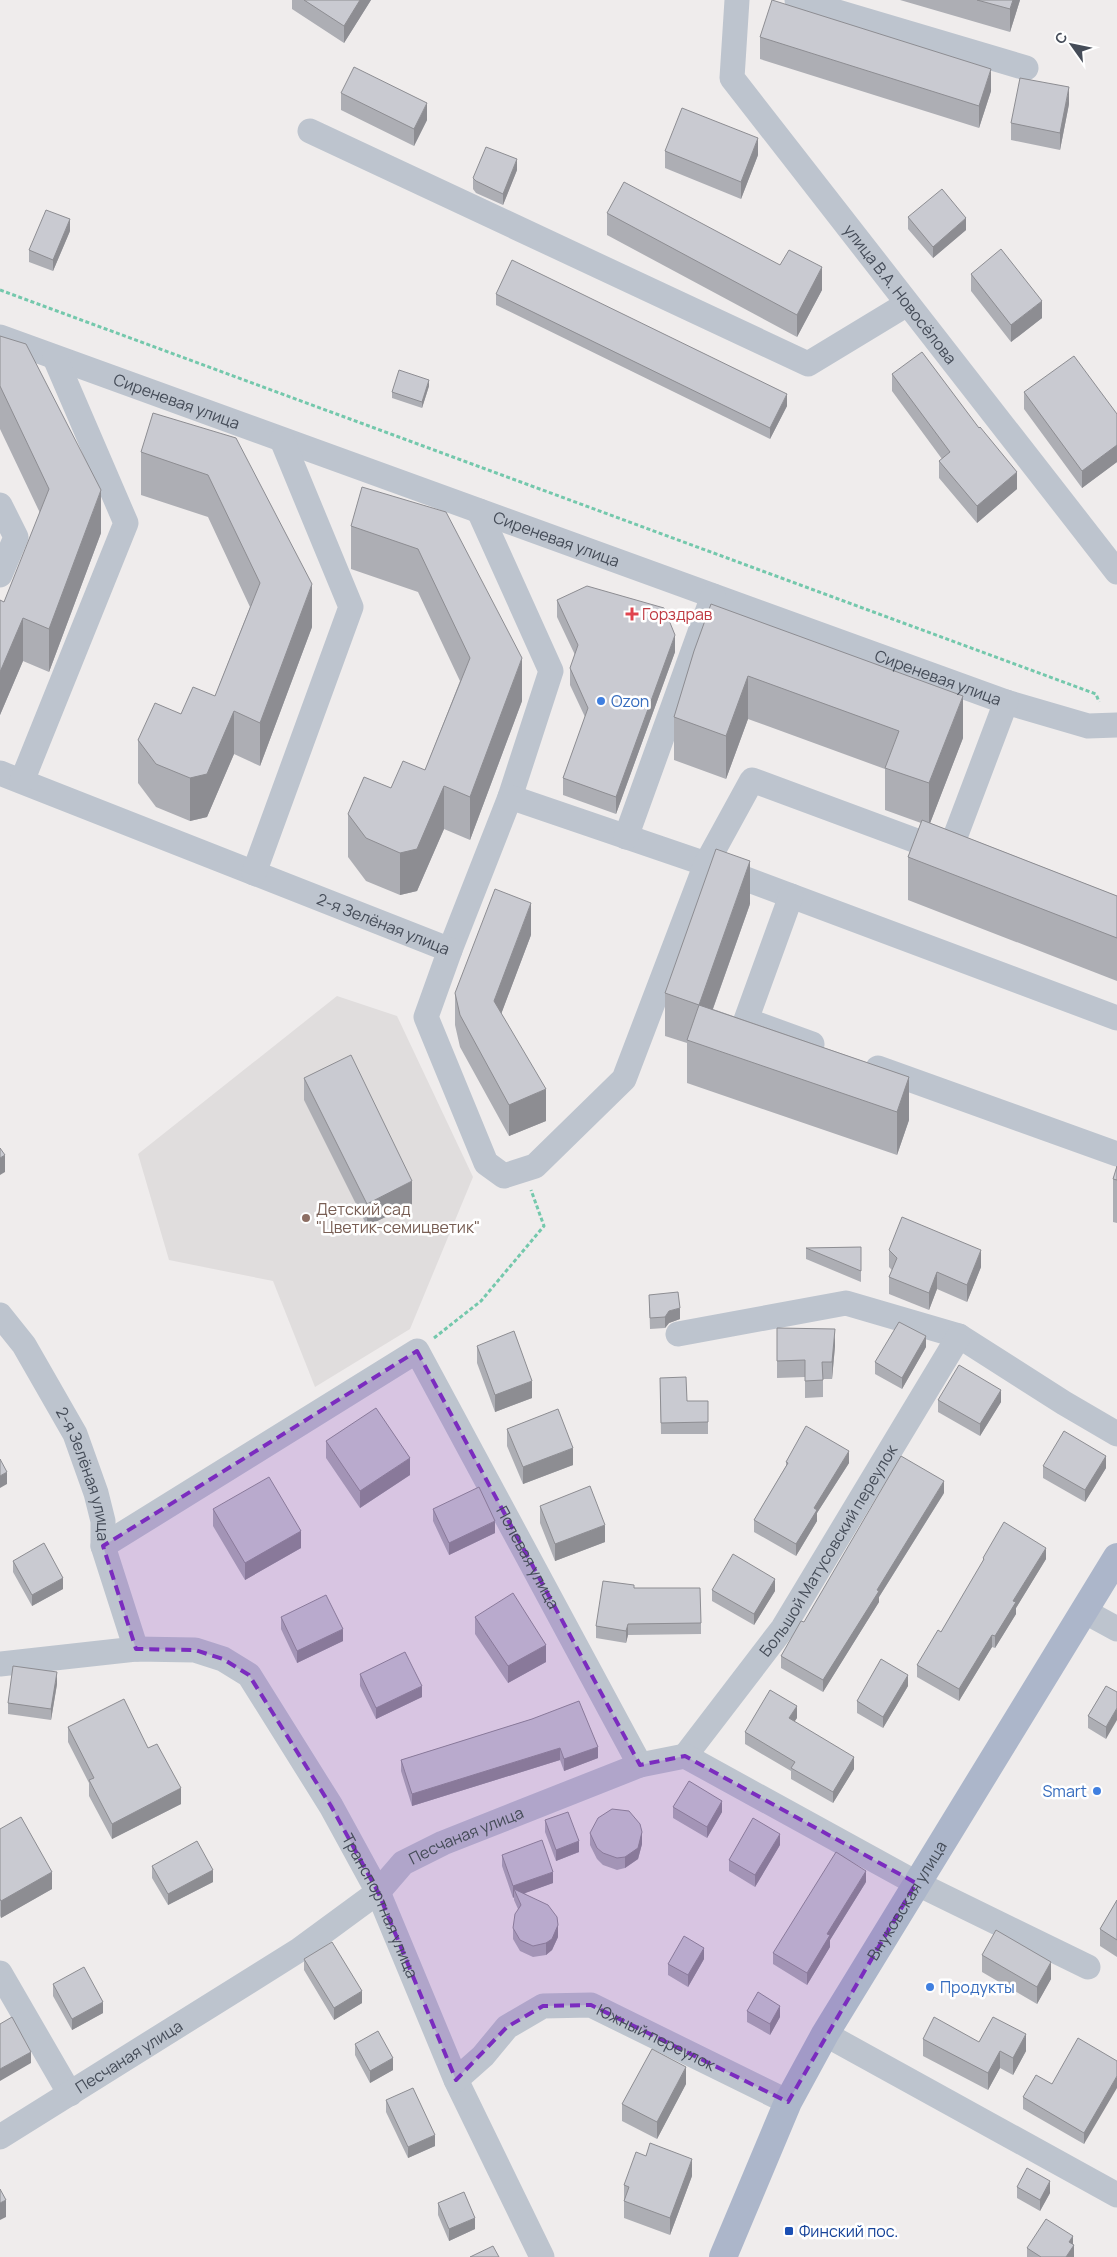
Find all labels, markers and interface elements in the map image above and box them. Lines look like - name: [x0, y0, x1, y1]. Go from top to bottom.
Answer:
- north arrow: [1047, 20, 1097, 70]
- text: С: [1050, 28, 1071, 47]
- street label: улица В.А. Новосёлова: [839, 219, 962, 369]
- street label: Сиреневая улица: [110, 368, 243, 434]
- street label: Сиреневая улица: [490, 506, 623, 572]
- place label: Горздрав: [642, 603, 713, 625]
- marker: Горздрав: [626, 608, 638, 620]
- street label: Сиреневая улица: [872, 644, 1004, 710]
- place label: Ozon: [611, 690, 649, 712]
- marker: Ozon: [595, 695, 607, 707]
- street label: 2-я Зелёная улица: [314, 888, 453, 960]
- place label: Детский сад "Цветик-семицветик": [316, 1198, 480, 1238]
- marker: Детский сад "Цветик-семицветик": [300, 1212, 312, 1224]
- street label: 2-я Зелёная улица: [51, 1403, 114, 1541]
- street label: Большой Матусовский переулок: [754, 1439, 903, 1661]
- street label: Полевая улица: [491, 1502, 565, 1613]
- place label: Smart: [1043, 1780, 1087, 1802]
- marker: Smart: [1091, 1785, 1103, 1797]
- street label: Песчаная улица: [405, 1801, 527, 1869]
- street label: Транспортная улица: [337, 1830, 424, 1981]
- street label: Внуковская улица: [862, 1837, 952, 1964]
- place label: Продукты: [940, 1976, 1015, 1998]
- marker: Продукты: [924, 1981, 936, 1993]
- street label: Южный переулок: [593, 1998, 720, 2076]
- street label: Песчаная улица: [71, 2015, 187, 2098]
- place label: Финский пос.: [799, 2220, 898, 2242]
- marker: Финский пос.: [783, 2225, 795, 2237]

